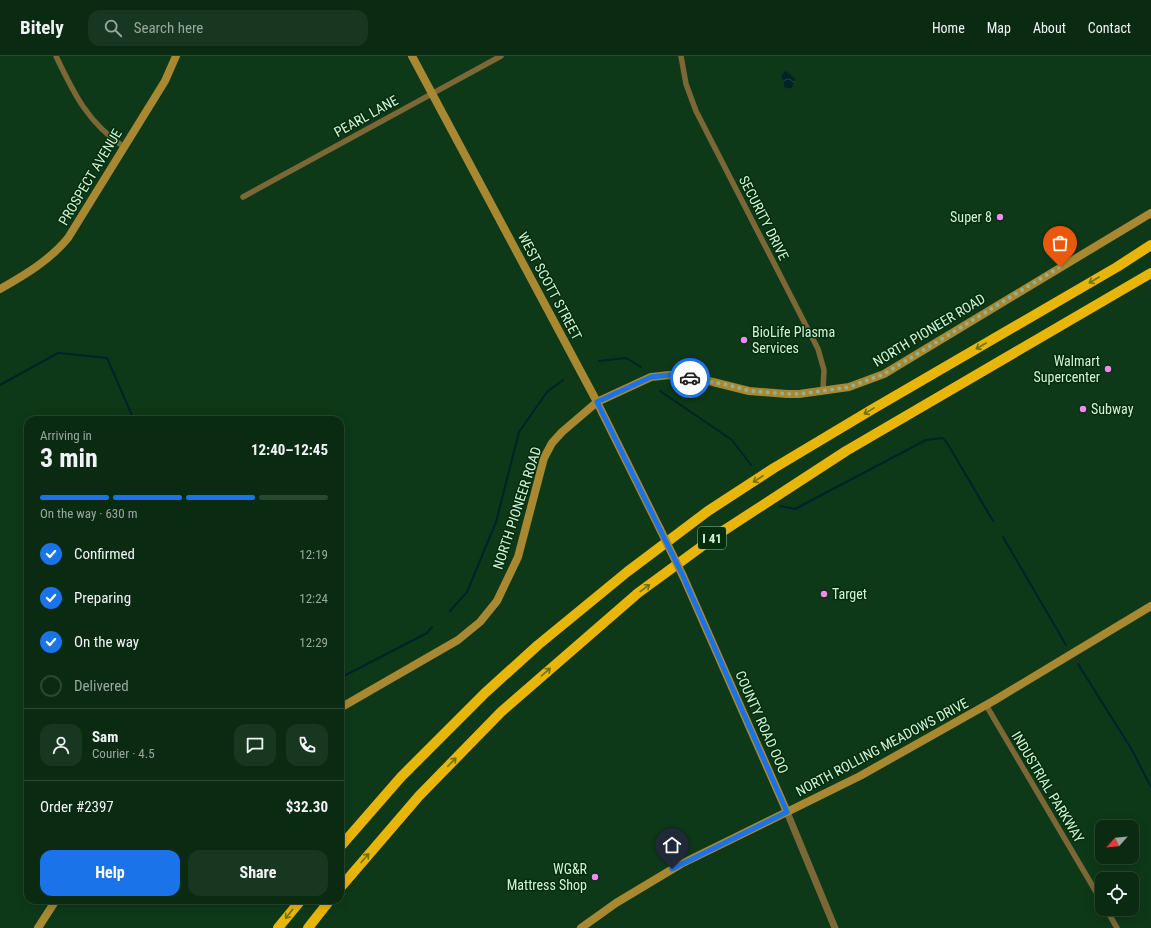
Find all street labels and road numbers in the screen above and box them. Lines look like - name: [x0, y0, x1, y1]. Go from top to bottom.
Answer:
- street label: PEARL LANE: [331, 92, 401, 140]
- street label: PROSPECT AVENUE: [55, 126, 125, 228]
- street label: SECURITY DRIVE: [736, 173, 792, 263]
- street label: WEST SCOTT STREET: [515, 229, 585, 343]
- street label: NORTH PIONEER ROAD: [870, 290, 988, 370]
- street label: NORTH PIONEER ROAD: [490, 445, 544, 571]
- road number: I 41: [698, 527, 726, 549]
- street label: COUNTY ROAD OOO: [732, 668, 792, 776]
- street label: NORTH ROLLING MEADOWS DRIVE: [793, 695, 971, 799]
- street label: INDUSTRIAL PARKWAY: [1009, 729, 1088, 846]

